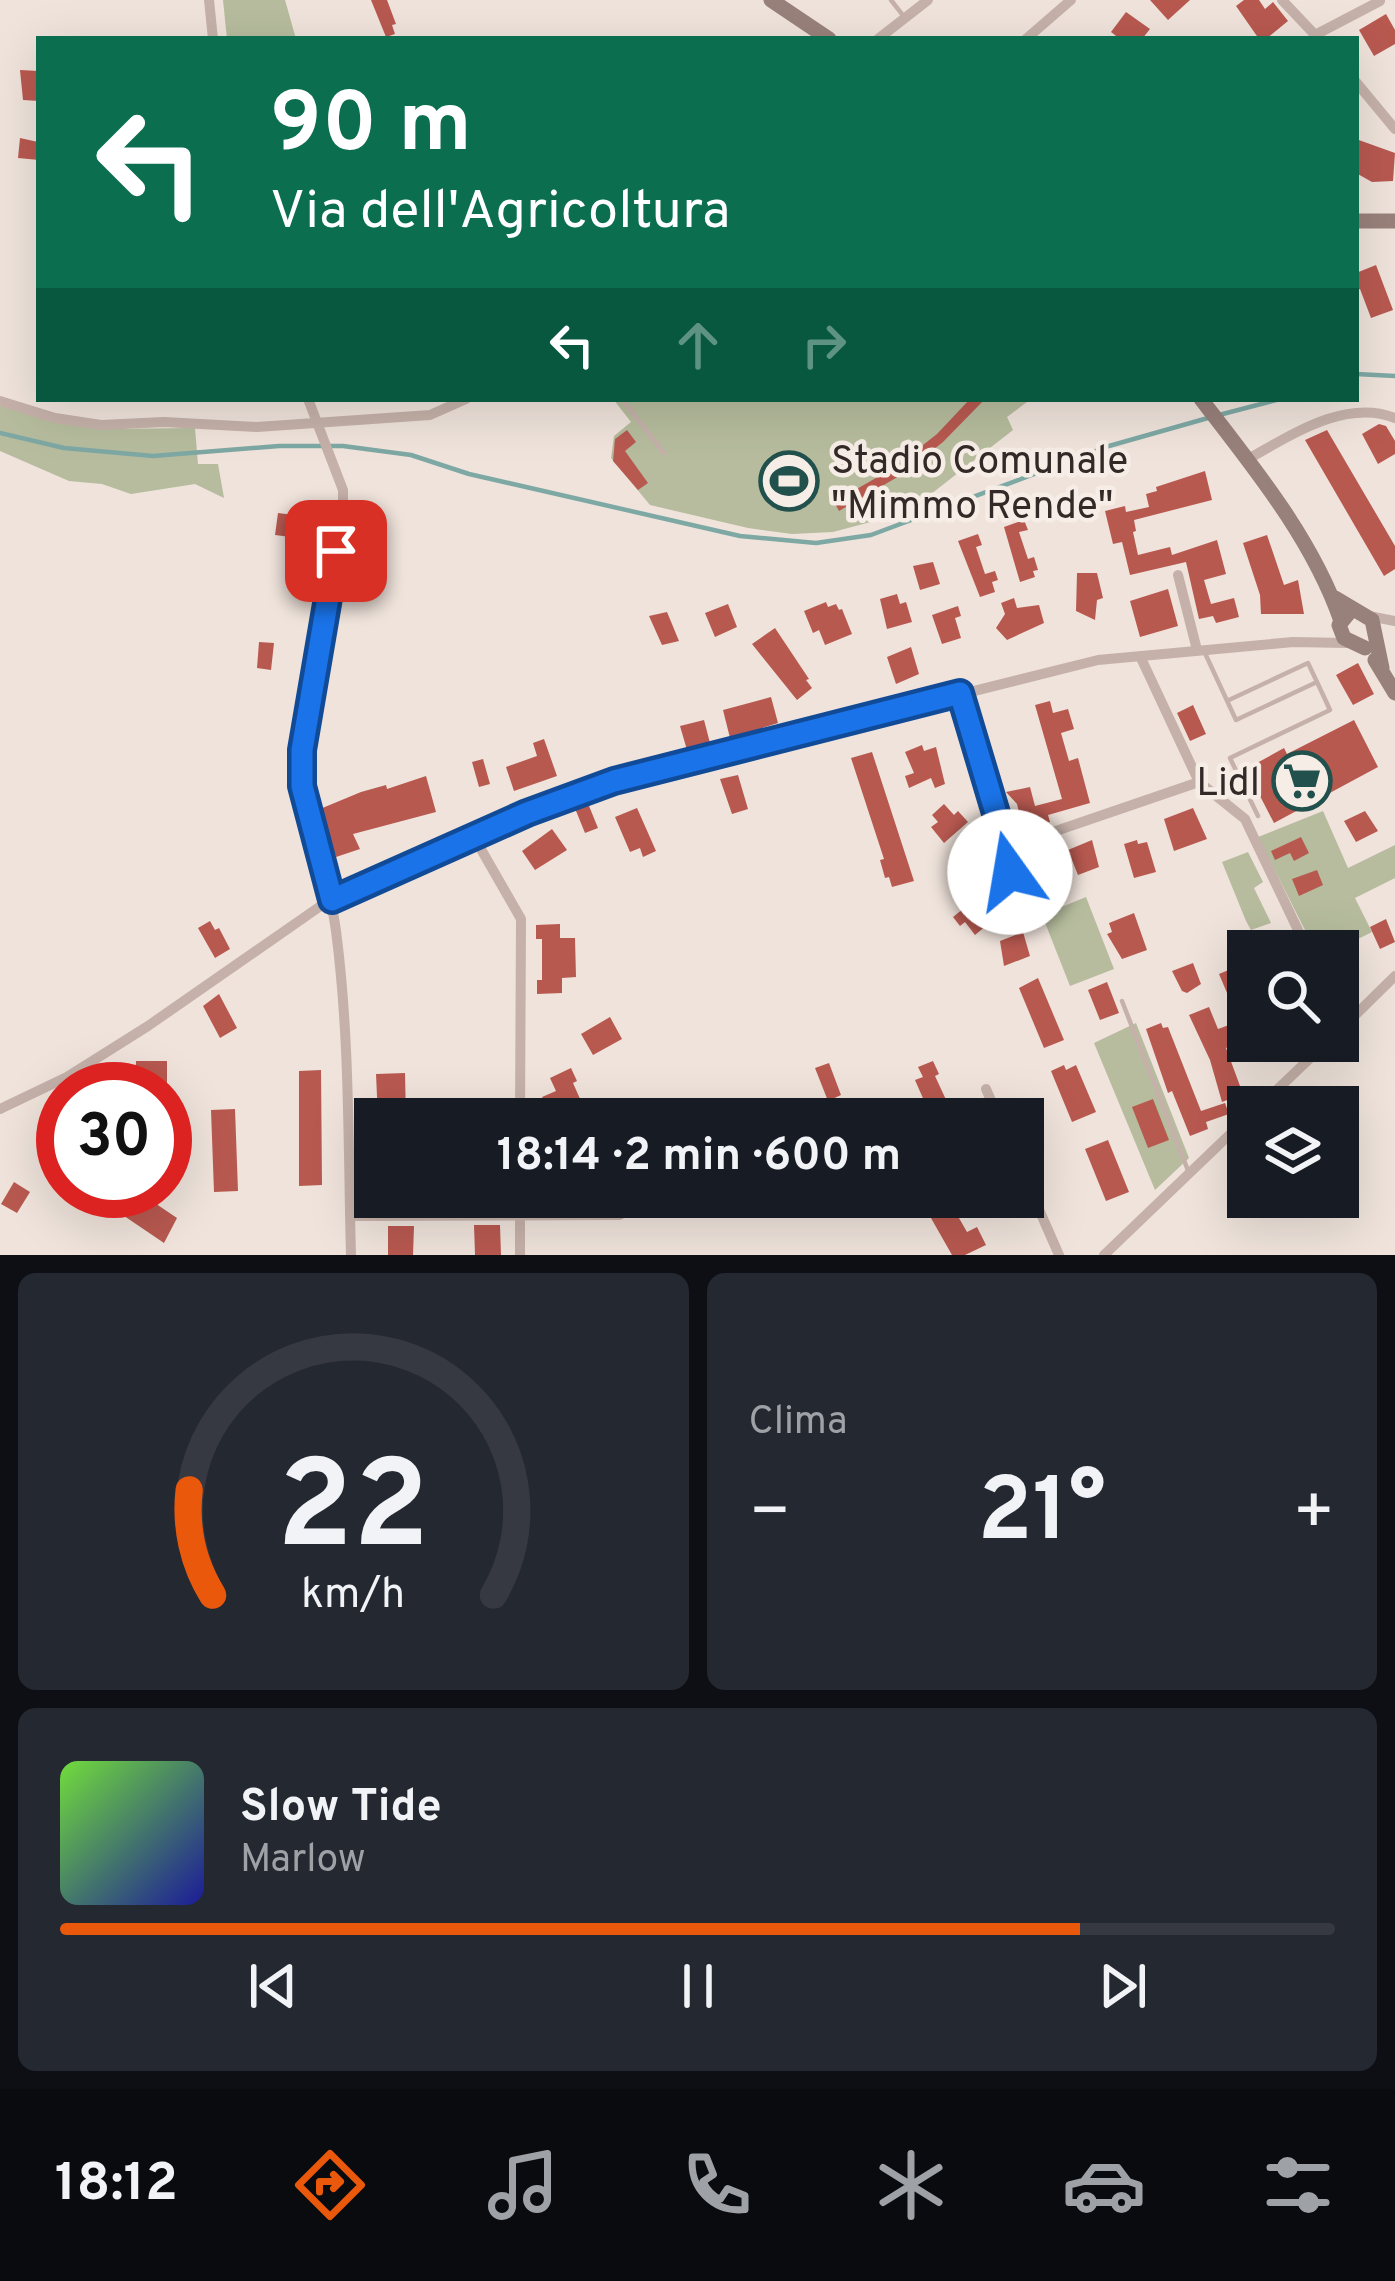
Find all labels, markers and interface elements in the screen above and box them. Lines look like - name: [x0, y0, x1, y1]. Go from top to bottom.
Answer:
- text: 90 m: [270, 75, 472, 181]
- icon: left: [72, 84, 228, 240]
- text: Via dell'Agricoltura: [270, 179, 731, 248]
- icon: left: [539, 312, 605, 378]
- icon: ahead: [665, 312, 731, 378]
- icon: right: [791, 312, 857, 378]
- place label: Stadio Comunale "Mimmo Rende": [831, 439, 1128, 533]
- sports icon: Stadio Comunale "Mimmo Rende": [758, 450, 820, 512]
- pin: [285, 500, 387, 602]
- icon: arrive: [303, 518, 369, 584]
- supermarket icon: Lidl: [1271, 750, 1333, 812]
- place label: Lidl: [1196, 761, 1260, 810]
- position arrow: [947, 809, 1073, 935]
- map controls: [1227, 930, 1359, 1218]
- button: search: [1227, 930, 1359, 1062]
- speed limit sign: 30: [36, 1062, 192, 1218]
- button: layers: [1227, 1086, 1359, 1218]
- text: 18:14 · 2 min · 600 m: [497, 1129, 901, 1186]
- text: Clima: [749, 1399, 848, 1448]
- text: 22: [277, 1434, 430, 1592]
- text: 21°: [978, 1459, 1106, 1572]
- text: −: [749, 1474, 791, 1557]
- text: +: [1292, 1474, 1335, 1557]
- text: km/h: [301, 1568, 405, 1622]
- text: Slow Tide: [240, 1780, 442, 1837]
- text: Marlow: [240, 1837, 366, 1886]
- icon: previous: [240, 1953, 306, 2019]
- icon: pause: [665, 1953, 731, 2019]
- icon: next: [1090, 1953, 1156, 2019]
- icon: directions: [288, 2143, 372, 2227]
- icon: music: [481, 2143, 565, 2227]
- icon: phone: [675, 2143, 759, 2227]
- icon: climate: [869, 2143, 953, 2227]
- icon: car: [1062, 2143, 1146, 2227]
- icon: filters: [1256, 2143, 1340, 2227]
- text: 18:12: [55, 2151, 178, 2220]

